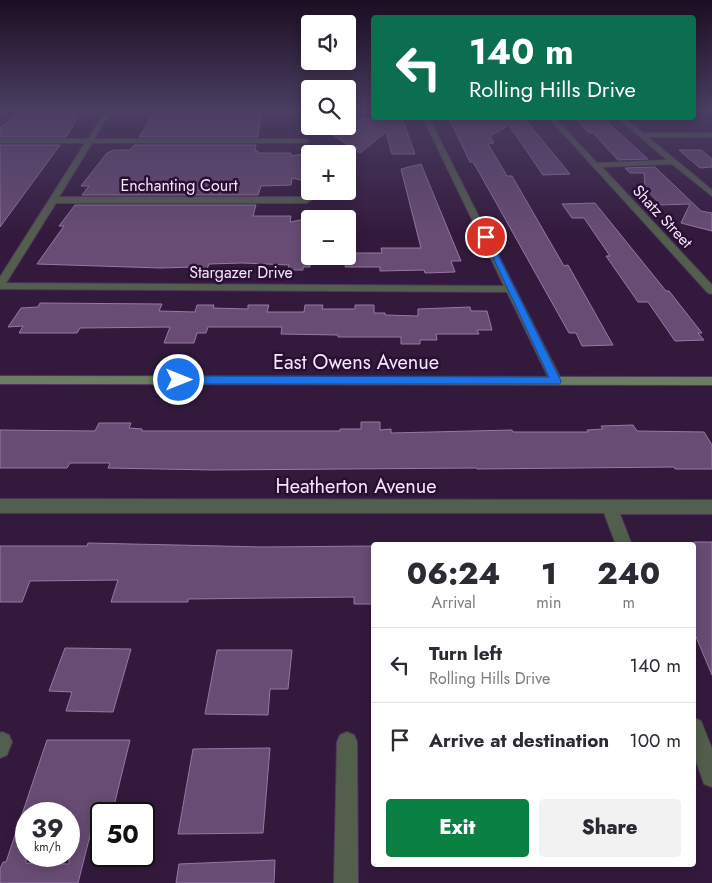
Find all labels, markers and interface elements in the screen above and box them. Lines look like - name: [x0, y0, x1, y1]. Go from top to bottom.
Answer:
- map controls: [301, 15, 356, 265]
- button: sound: [301, 15, 356, 70]
- text: 140 m: [469, 27, 574, 77]
- icon: left: [386, 35, 451, 100]
- text: Rolling Hills Drive: [469, 73, 636, 105]
- button: search: [301, 80, 356, 135]
- button: +: [301, 145, 356, 200]
- street label: Enchanting Court: [120, 174, 238, 197]
- street label: Shatz Street: [627, 180, 698, 253]
- button: −: [301, 210, 356, 265]
- pin: [465, 216, 507, 258]
- icon: arrive: [472, 223, 500, 251]
- street label: Stargazer Drive: [189, 261, 293, 284]
- street label: East Owens Avenue: [273, 348, 439, 377]
- position arrow: [152, 353, 204, 405]
- street label: Heatherton Avenue: [275, 472, 437, 501]
- text: 06:24: [407, 552, 501, 595]
- text: 1: [541, 552, 557, 595]
- text: 240: [597, 552, 660, 595]
- text: Arrival: [432, 591, 476, 614]
- text: min: [536, 591, 561, 614]
- text: m: [622, 591, 635, 614]
- text: Turn left: [429, 640, 502, 667]
- icon: left: [386, 651, 414, 679]
- text: 140 m: [629, 652, 681, 679]
- text: Rolling Hills Drive: [429, 667, 550, 690]
- icon: arrive: [386, 726, 414, 754]
- text: Arrive at destination: [429, 727, 609, 754]
- text: 100 m: [629, 727, 681, 754]
- button: Exit: [386, 799, 529, 857]
- button: Share: [539, 799, 681, 857]
- speed limit sign: 50: [90, 802, 155, 867]
- text: 39: [31, 810, 64, 846]
- text: km/h: [34, 838, 61, 856]

